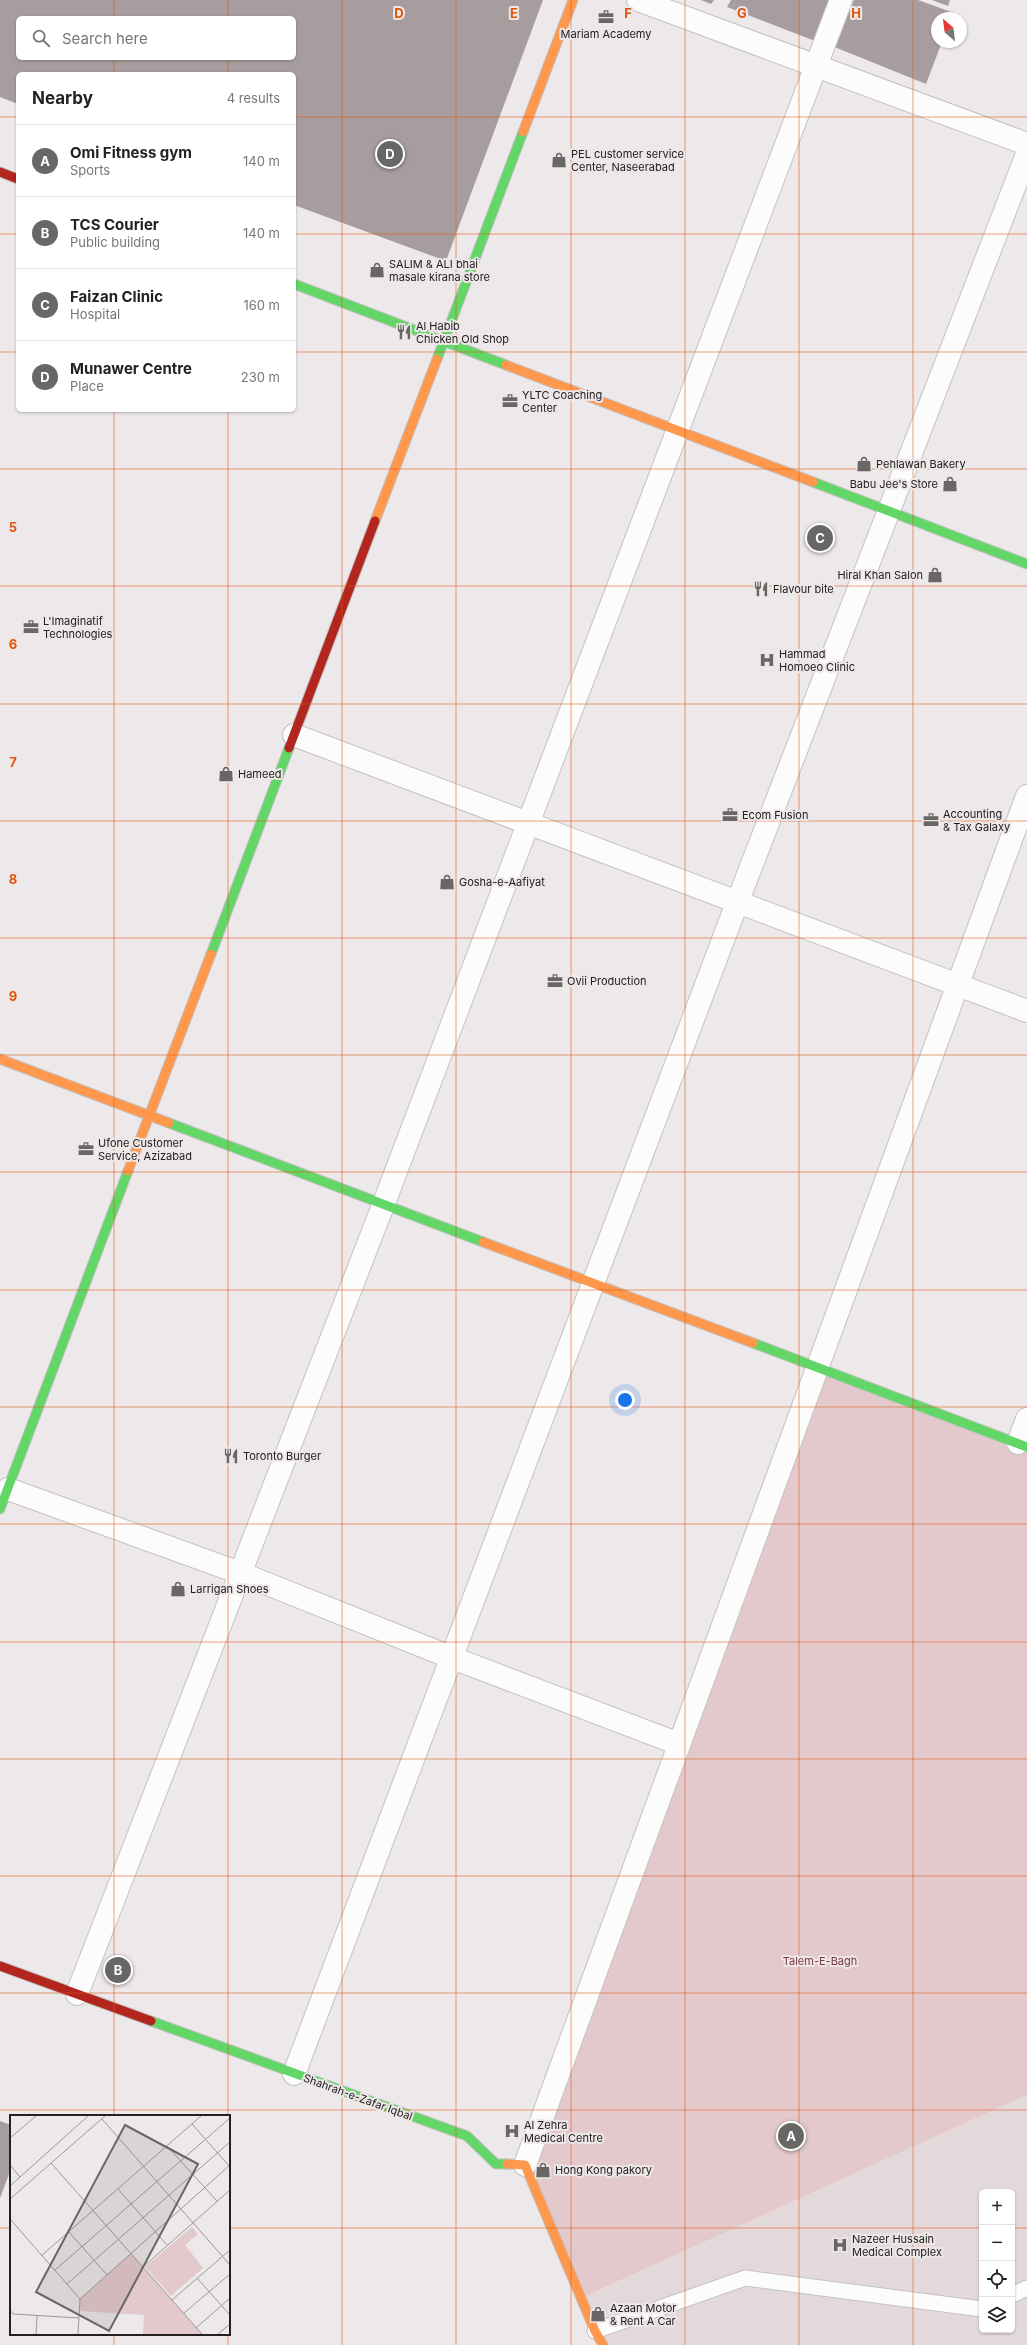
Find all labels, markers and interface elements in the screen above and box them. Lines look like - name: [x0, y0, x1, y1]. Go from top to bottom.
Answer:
- text: D: [394, 5, 404, 21]
- text: E: [510, 5, 518, 21]
- text: F: [624, 5, 632, 21]
- text: G: [737, 5, 747, 21]
- text: H: [851, 5, 861, 21]
- office icon: Mariam Academy: [597, 8, 615, 26]
- north arrow: [931, 12, 967, 48]
- search box: [16, 16, 296, 60]
- icon: search: [30, 27, 52, 49]
- place label: Mariam Academy: [561, 27, 651, 41]
- text: Search here: [62, 29, 148, 48]
- text: Nearby: [32, 88, 93, 108]
- text: 4 results: [227, 90, 280, 106]
- pin: D: [377, 139, 403, 169]
- text: Omi Fitness gym: [70, 143, 192, 162]
- place label: PEL customer service Center, Naseerabad: [571, 147, 684, 174]
- shop icon: PEL customer service Center, Naseerabad: [550, 151, 568, 169]
- text: A: [40, 153, 50, 169]
- text: 140 m: [243, 153, 280, 169]
- text: Sports: [70, 162, 110, 178]
- text: TCS Courier: [70, 215, 159, 234]
- text: B: [41, 225, 49, 241]
- text: 140 m: [243, 225, 280, 241]
- text: Public building: [70, 234, 160, 250]
- place label: SALIM & ALI bhai masale kirana store: [389, 257, 490, 284]
- shop icon: SALIM & ALI bhai masale kirana store: [368, 261, 386, 279]
- text: Faizan Clinic: [70, 287, 163, 306]
- text: C: [40, 297, 50, 313]
- text: 160 m: [243, 297, 280, 313]
- text: Hospital: [70, 306, 120, 322]
- place label: Al Habib Chicken Old Shop: [416, 319, 509, 346]
- restaurant icon: Al Habib Chicken Old Shop: [395, 323, 413, 341]
- text: Munawer Centre: [70, 359, 192, 378]
- text: D: [40, 369, 50, 385]
- text: 230 m: [241, 369, 280, 385]
- text: Place: [70, 378, 104, 394]
- place label: YLTC Coaching Center: [522, 388, 602, 415]
- office icon: YLTC Coaching Center: [501, 392, 519, 410]
- shop icon: Pehlawan Bakery: [855, 455, 873, 473]
- place label: Pehlawan Bakery: [876, 457, 966, 471]
- shop icon: Babu Jee's Store: [941, 475, 959, 493]
- place label: Babu Jee's Store: [850, 477, 938, 491]
- text: 5: [9, 519, 17, 535]
- pin: C: [807, 523, 833, 553]
- shop icon: Hiral Khan Salon: [926, 566, 944, 584]
- place label: Hiral Khan Salon: [837, 568, 923, 582]
- restaurant icon: Flavour bite: [752, 580, 770, 598]
- place label: Flavour bite: [773, 582, 834, 596]
- place label: L'Imaginatif Technologies: [43, 614, 113, 641]
- office icon: L'Imaginatif Technologies: [22, 618, 40, 636]
- text: 6: [9, 636, 17, 652]
- place label: Hammad Homoeo Clinic: [779, 647, 855, 674]
- hospital icon: Hammad Homoeo Clinic: [758, 651, 776, 669]
- text: 7: [9, 754, 17, 770]
- shop icon: Hameed: [217, 765, 235, 783]
- place label: Hameed: [238, 767, 282, 781]
- office icon: Ecom Fusion: [721, 806, 739, 824]
- place label: Accounting & Tax Galaxy: [943, 807, 1010, 834]
- place label: Ecom Fusion: [742, 808, 808, 822]
- office icon: Accounting & Tax Galaxy: [922, 811, 940, 829]
- text: 8: [9, 871, 17, 887]
- shop icon: Gosha-e-Aafiyat: [438, 873, 456, 891]
- place label: Gosha-e-Aafiyat: [459, 875, 545, 889]
- office icon: Ovii Production: [546, 972, 564, 990]
- place label: Ovii Production: [567, 974, 646, 988]
- text: 9: [9, 988, 17, 1004]
- place label: Ufone Customer Service, Azizabad: [98, 1136, 192, 1163]
- office icon: Ufone Customer Service, Azizabad: [77, 1140, 95, 1158]
- your location: [615, 1390, 635, 1410]
- restaurant icon: Toronto Burger: [222, 1447, 240, 1465]
- place label: Toronto Burger: [243, 1449, 321, 1463]
- shop icon: Larrigan Shoes: [169, 1580, 187, 1598]
- place label: Larrigan Shoes: [190, 1582, 269, 1596]
- park label: Talem-E-Bagh: [783, 1954, 857, 1968]
- pin: B: [105, 1955, 131, 1985]
- street label: Shahrah-e-Zafar Iqbal: [301, 2071, 415, 2123]
- inset map: [10, 2115, 230, 2335]
- place label: Al Zehra Medical Centre: [524, 2118, 603, 2145]
- pin: A: [778, 2121, 804, 2151]
- hospital icon: Al Zehra Medical Centre: [503, 2122, 521, 2140]
- shop icon: Hong Kong pakory: [534, 2161, 552, 2179]
- place label: Hong Kong pakory: [555, 2163, 652, 2177]
- map controls: [979, 2189, 1015, 2333]
- button: +: [979, 2189, 1015, 2225]
- button: −: [979, 2225, 1015, 2261]
- place label: Nazeer Hussain Medical Complex: [852, 2232, 942, 2259]
- hospital icon: Nazeer Hussain Medical Complex: [831, 2236, 849, 2254]
- button: locate: [979, 2261, 1015, 2297]
- button: layers: [979, 2297, 1015, 2333]
- place label: Azaan Motor & Rent A Car: [610, 2301, 676, 2328]
- shop icon: Azaan Motor & Rent A Car: [589, 2305, 607, 2323]

